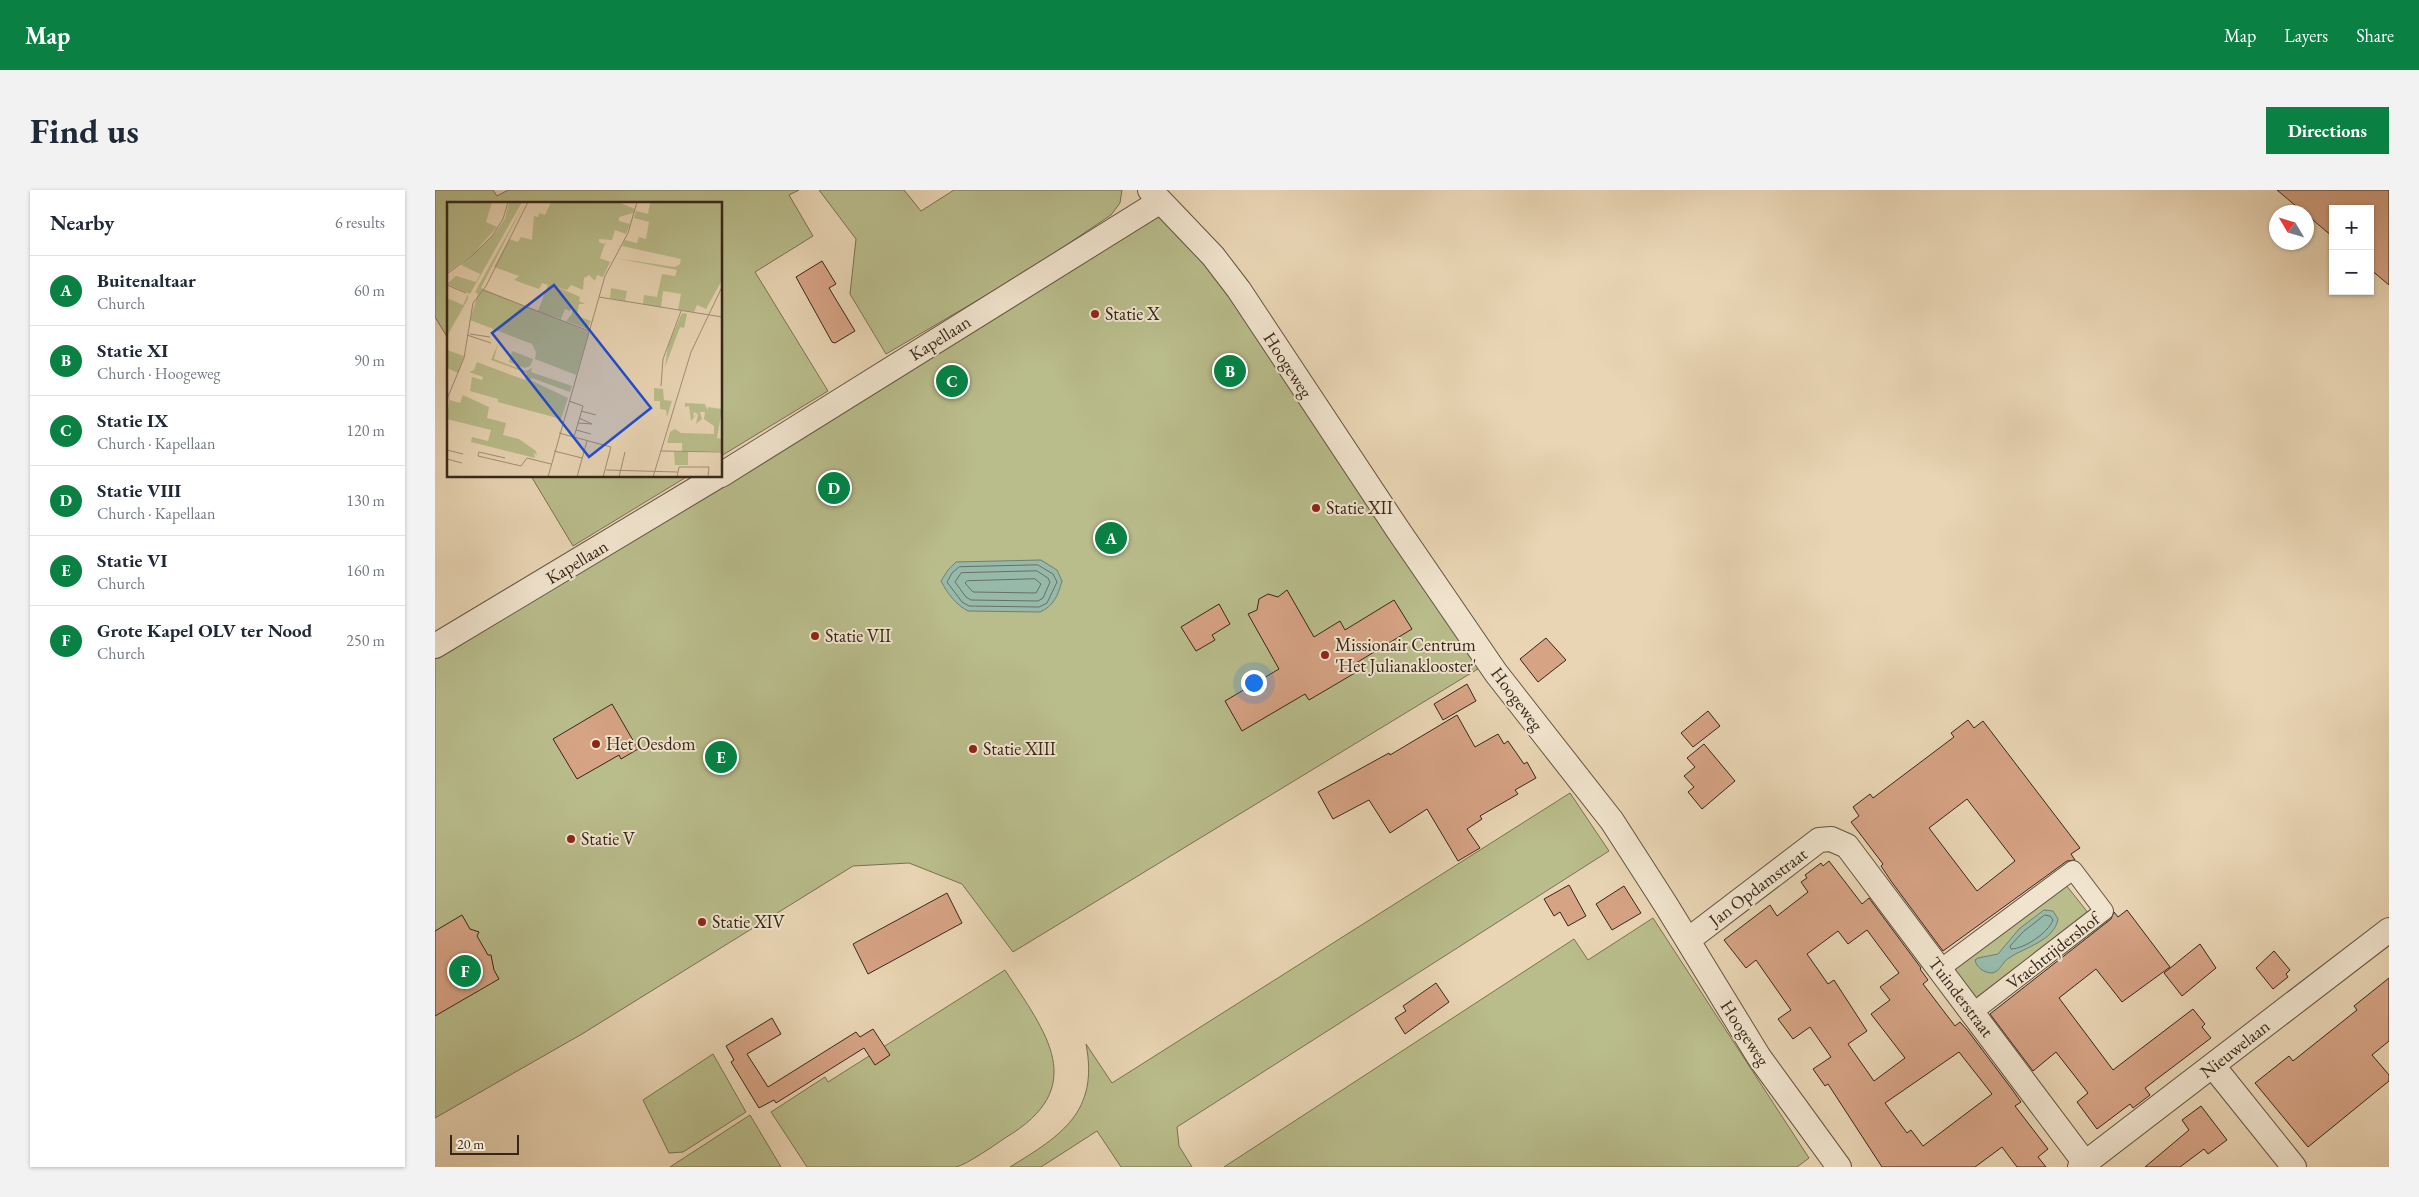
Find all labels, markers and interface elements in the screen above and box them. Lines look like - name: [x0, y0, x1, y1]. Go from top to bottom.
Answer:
- text: Map: [25, 20, 70, 51]
- text: Map: [2224, 24, 2256, 47]
- text: Layers: [2284, 24, 2328, 47]
- text: Share: [2356, 24, 2394, 47]
- button: Directions: [2266, 107, 2389, 154]
- text: Find us: [30, 108, 139, 153]
- inset map: [447, 202, 723, 478]
- north arrow: [2269, 205, 2314, 250]
- map controls: [2329, 205, 2374, 295]
- button: +: [2329, 205, 2374, 250]
- text: Nearby: [50, 209, 114, 236]
- text: 6 results: [335, 212, 385, 233]
- button: −: [2329, 250, 2374, 295]
- text: Buitenaltaar: [97, 268, 196, 293]
- text: A: [60, 280, 72, 301]
- text: 60 m: [354, 280, 385, 301]
- text: Church: [97, 293, 145, 314]
- place label: Statie X: [1105, 302, 1160, 325]
- marker: Statie X: [1089, 308, 1101, 320]
- street label: Kapellaan: [905, 309, 975, 365]
- street label: Hoogeweg: [1259, 327, 1318, 402]
- text: Statie XI: [97, 338, 168, 363]
- text: B: [61, 350, 71, 371]
- text: 90 m: [354, 350, 385, 371]
- pin: B: [1214, 352, 1246, 390]
- pin: C: [936, 362, 968, 400]
- text: Church · Hoogeweg: [97, 363, 221, 384]
- text: Statie IX: [97, 408, 168, 433]
- text: C: [60, 420, 72, 441]
- text: 120 m: [346, 420, 385, 441]
- text: Church · Kapellaan: [97, 433, 215, 454]
- pin: D: [818, 469, 850, 507]
- text: Statie VIII: [97, 478, 181, 503]
- text: D: [60, 490, 72, 511]
- text: 130 m: [346, 490, 385, 511]
- place label: Statie XII: [1326, 496, 1393, 519]
- marker: Statie XII: [1310, 502, 1322, 514]
- text: Church · Kapellaan: [97, 503, 215, 524]
- pin: A: [1095, 519, 1127, 557]
- street label: Kapellaan: [542, 534, 612, 589]
- text: Statie VI: [97, 548, 167, 573]
- text: E: [61, 560, 71, 581]
- text: 160 m: [346, 560, 385, 581]
- text: Church: [97, 573, 145, 594]
- text: Grote Kapel OLV ter Nood: [97, 618, 312, 643]
- place label: Statie VII: [825, 624, 891, 647]
- text: F: [62, 630, 70, 651]
- text: 250 m: [346, 630, 385, 651]
- marker: Statie VII: [809, 630, 821, 642]
- place label: Missionair Centrum 'Het Julianaklooster': [1335, 633, 1476, 677]
- text: Church: [97, 643, 145, 664]
- marker: Missionair Centrum 'Het Julianaklooster': [1319, 649, 1331, 661]
- street label: Hoogeweg: [1486, 662, 1549, 735]
- your location: [1241, 670, 1267, 696]
- place label: Het Oesdom: [606, 732, 695, 755]
- place label: Statie XIII: [983, 737, 1056, 760]
- marker: Het Oesdom: [590, 738, 602, 750]
- pin: E: [705, 738, 737, 776]
- marker: Statie XIII: [967, 743, 979, 755]
- place label: Statie V: [581, 827, 636, 850]
- marker: Statie V: [565, 833, 577, 845]
- street label: Jan Opdamstraat: [1702, 842, 1812, 932]
- street label: Vrachtrijdershof: [2001, 906, 2106, 994]
- place label: Statie XIV: [712, 910, 786, 933]
- marker: Statie XIV: [696, 916, 708, 928]
- pin: F: [449, 952, 481, 990]
- street label: Tuinderstraat: [1924, 952, 1999, 1042]
- street label: Hoogeweg: [1716, 995, 1775, 1070]
- street label: Nieuwelaan: [2195, 1014, 2275, 1083]
- scale bar: [450, 1132, 519, 1155]
- text: 20 m: [457, 1135, 484, 1153]

